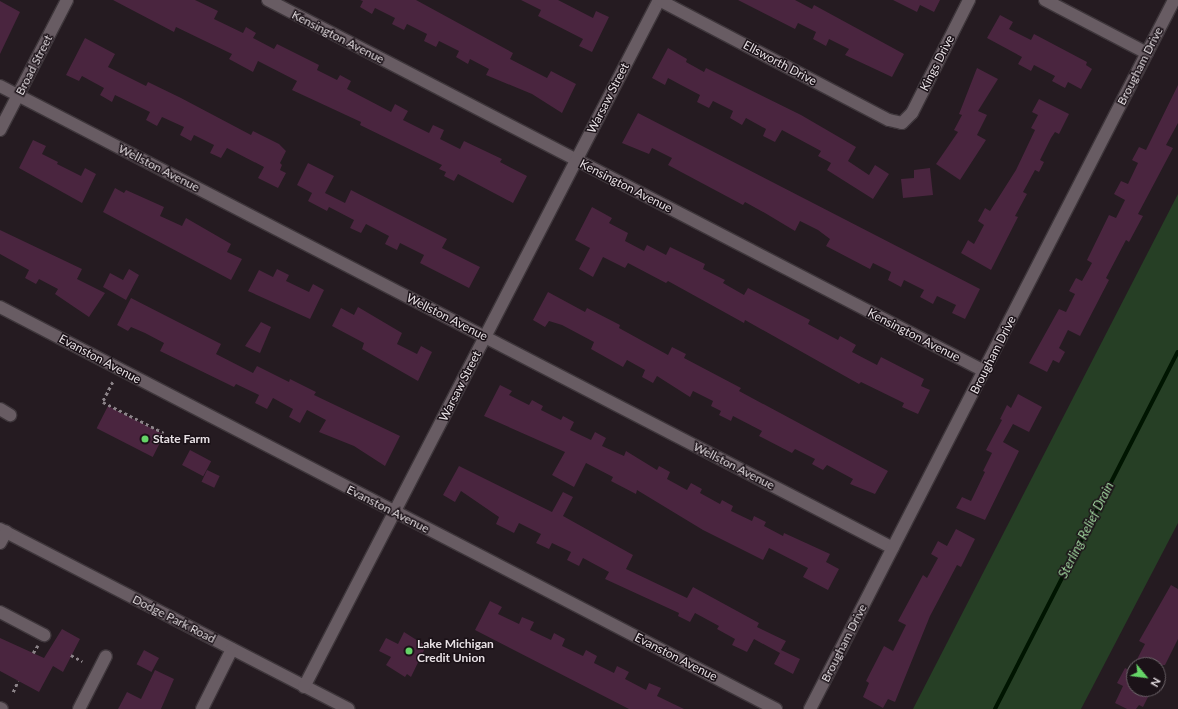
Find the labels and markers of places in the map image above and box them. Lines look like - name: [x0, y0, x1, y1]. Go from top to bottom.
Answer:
- place label: State Farm: [153, 432, 210, 446]
- marker: State Farm: [140, 434, 150, 444]
- place label: Lake Michigan Credit Union: [417, 637, 494, 665]
- marker: Lake Michigan Credit Union: [404, 646, 414, 656]

